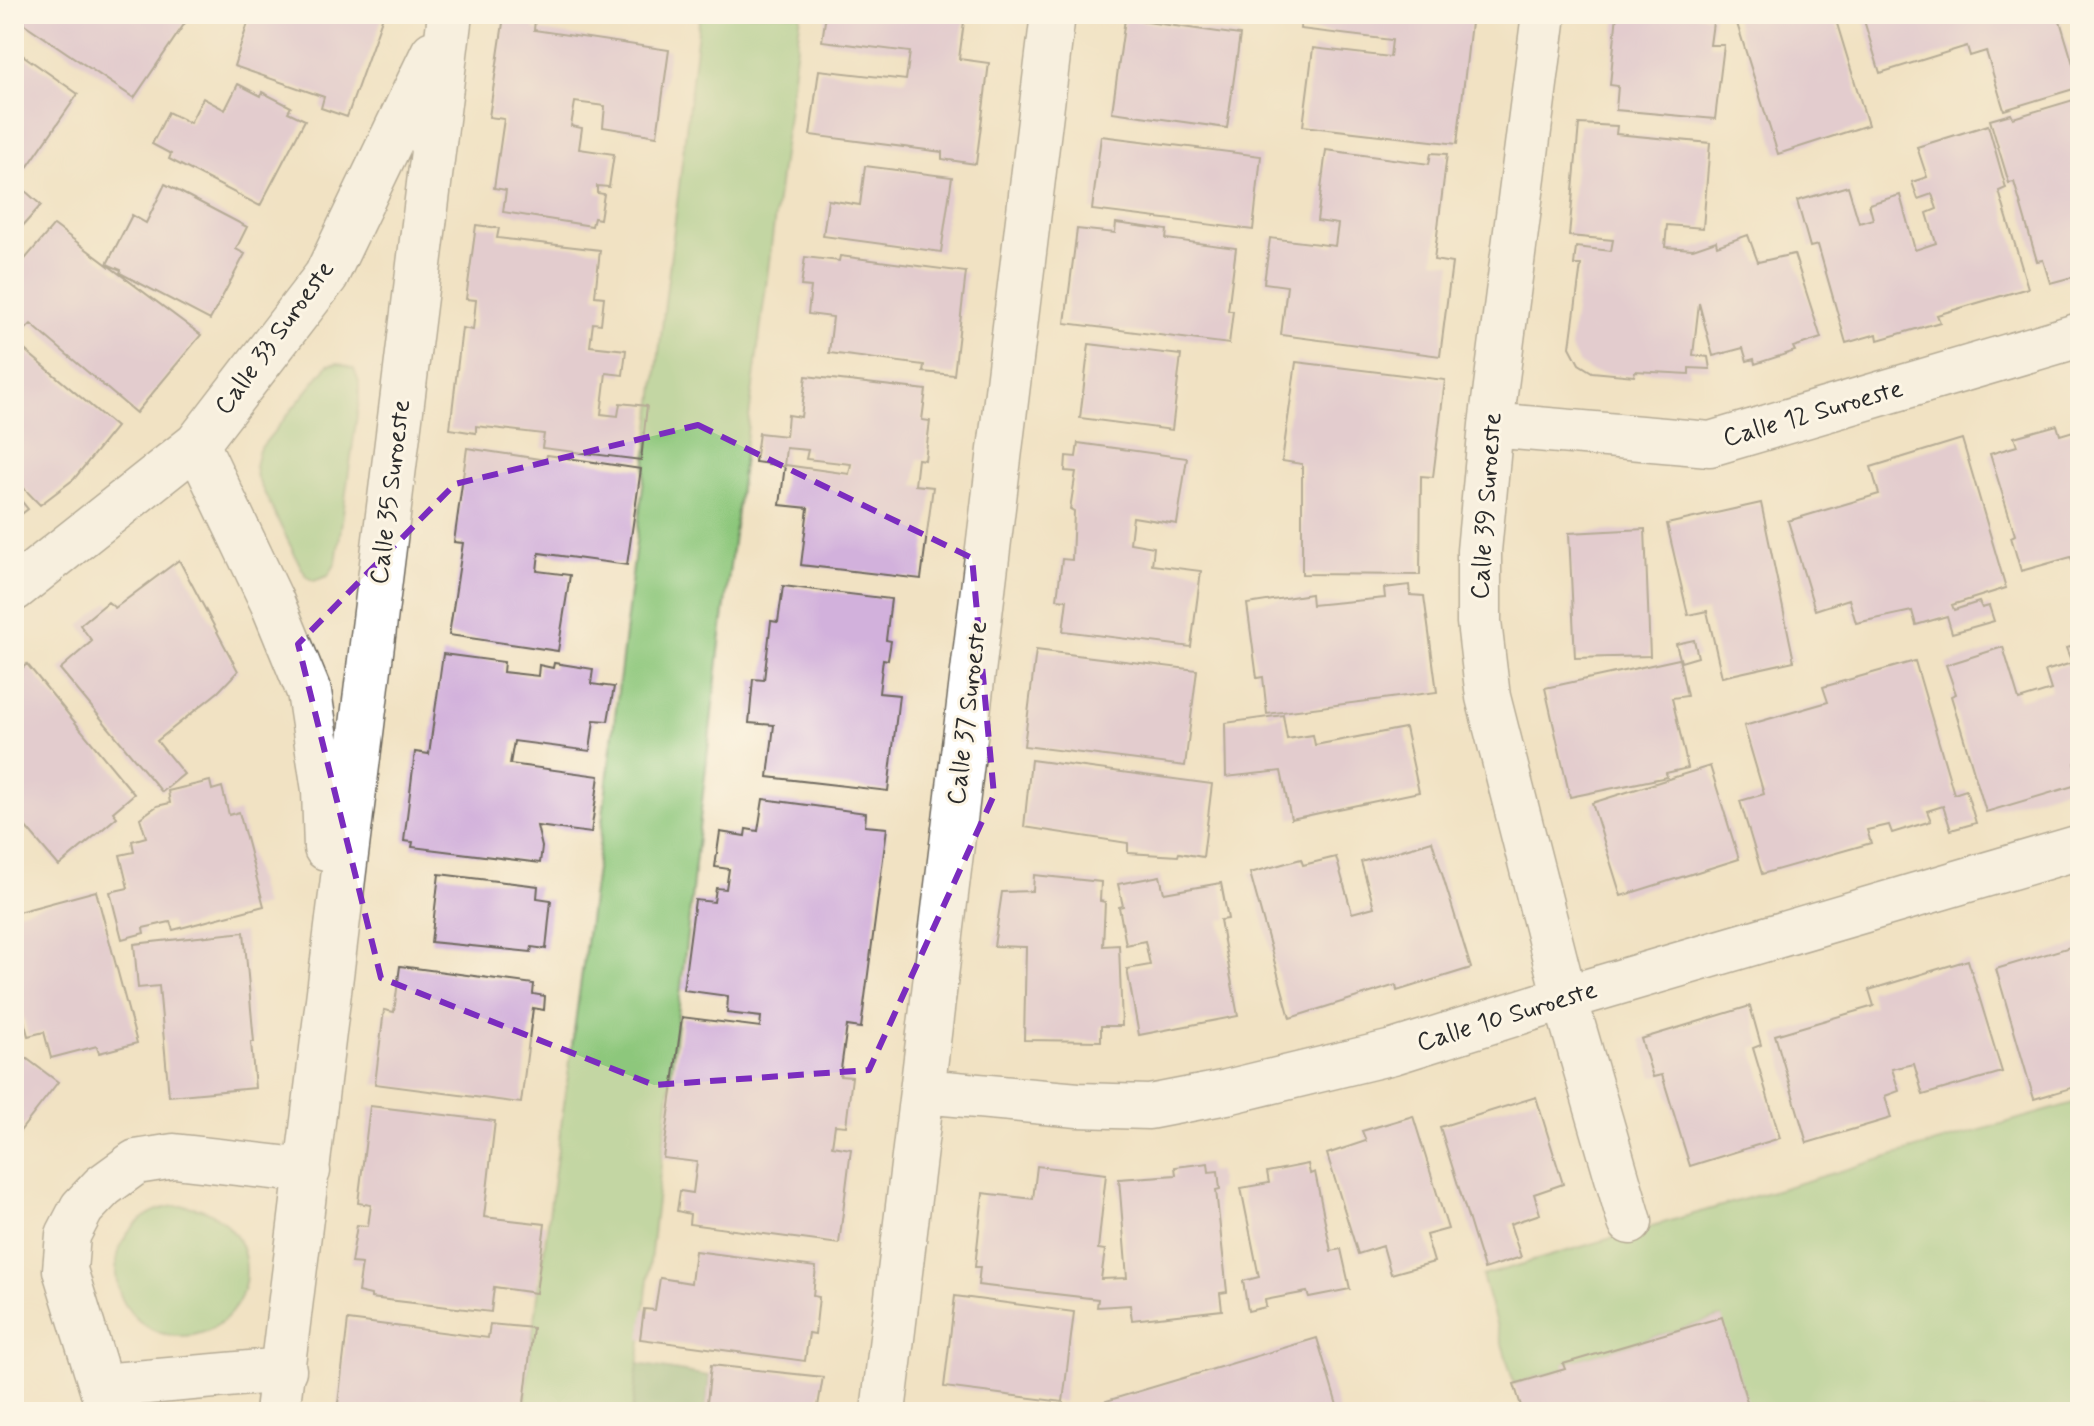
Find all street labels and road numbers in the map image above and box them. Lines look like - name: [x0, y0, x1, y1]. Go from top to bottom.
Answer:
- street label: Calle 33 Suroeste: [207, 254, 343, 422]
- street label: Calle 12 Suroeste: [1719, 372, 1907, 456]
- street label: Calle 35 Suroeste: [363, 397, 419, 586]
- street label: Calle 39 Suroeste: [1463, 411, 1511, 601]
- street label: Calle 37 Suroeste: [940, 619, 996, 807]
- street label: Calle 10 Suroeste: [1413, 973, 1602, 1061]

